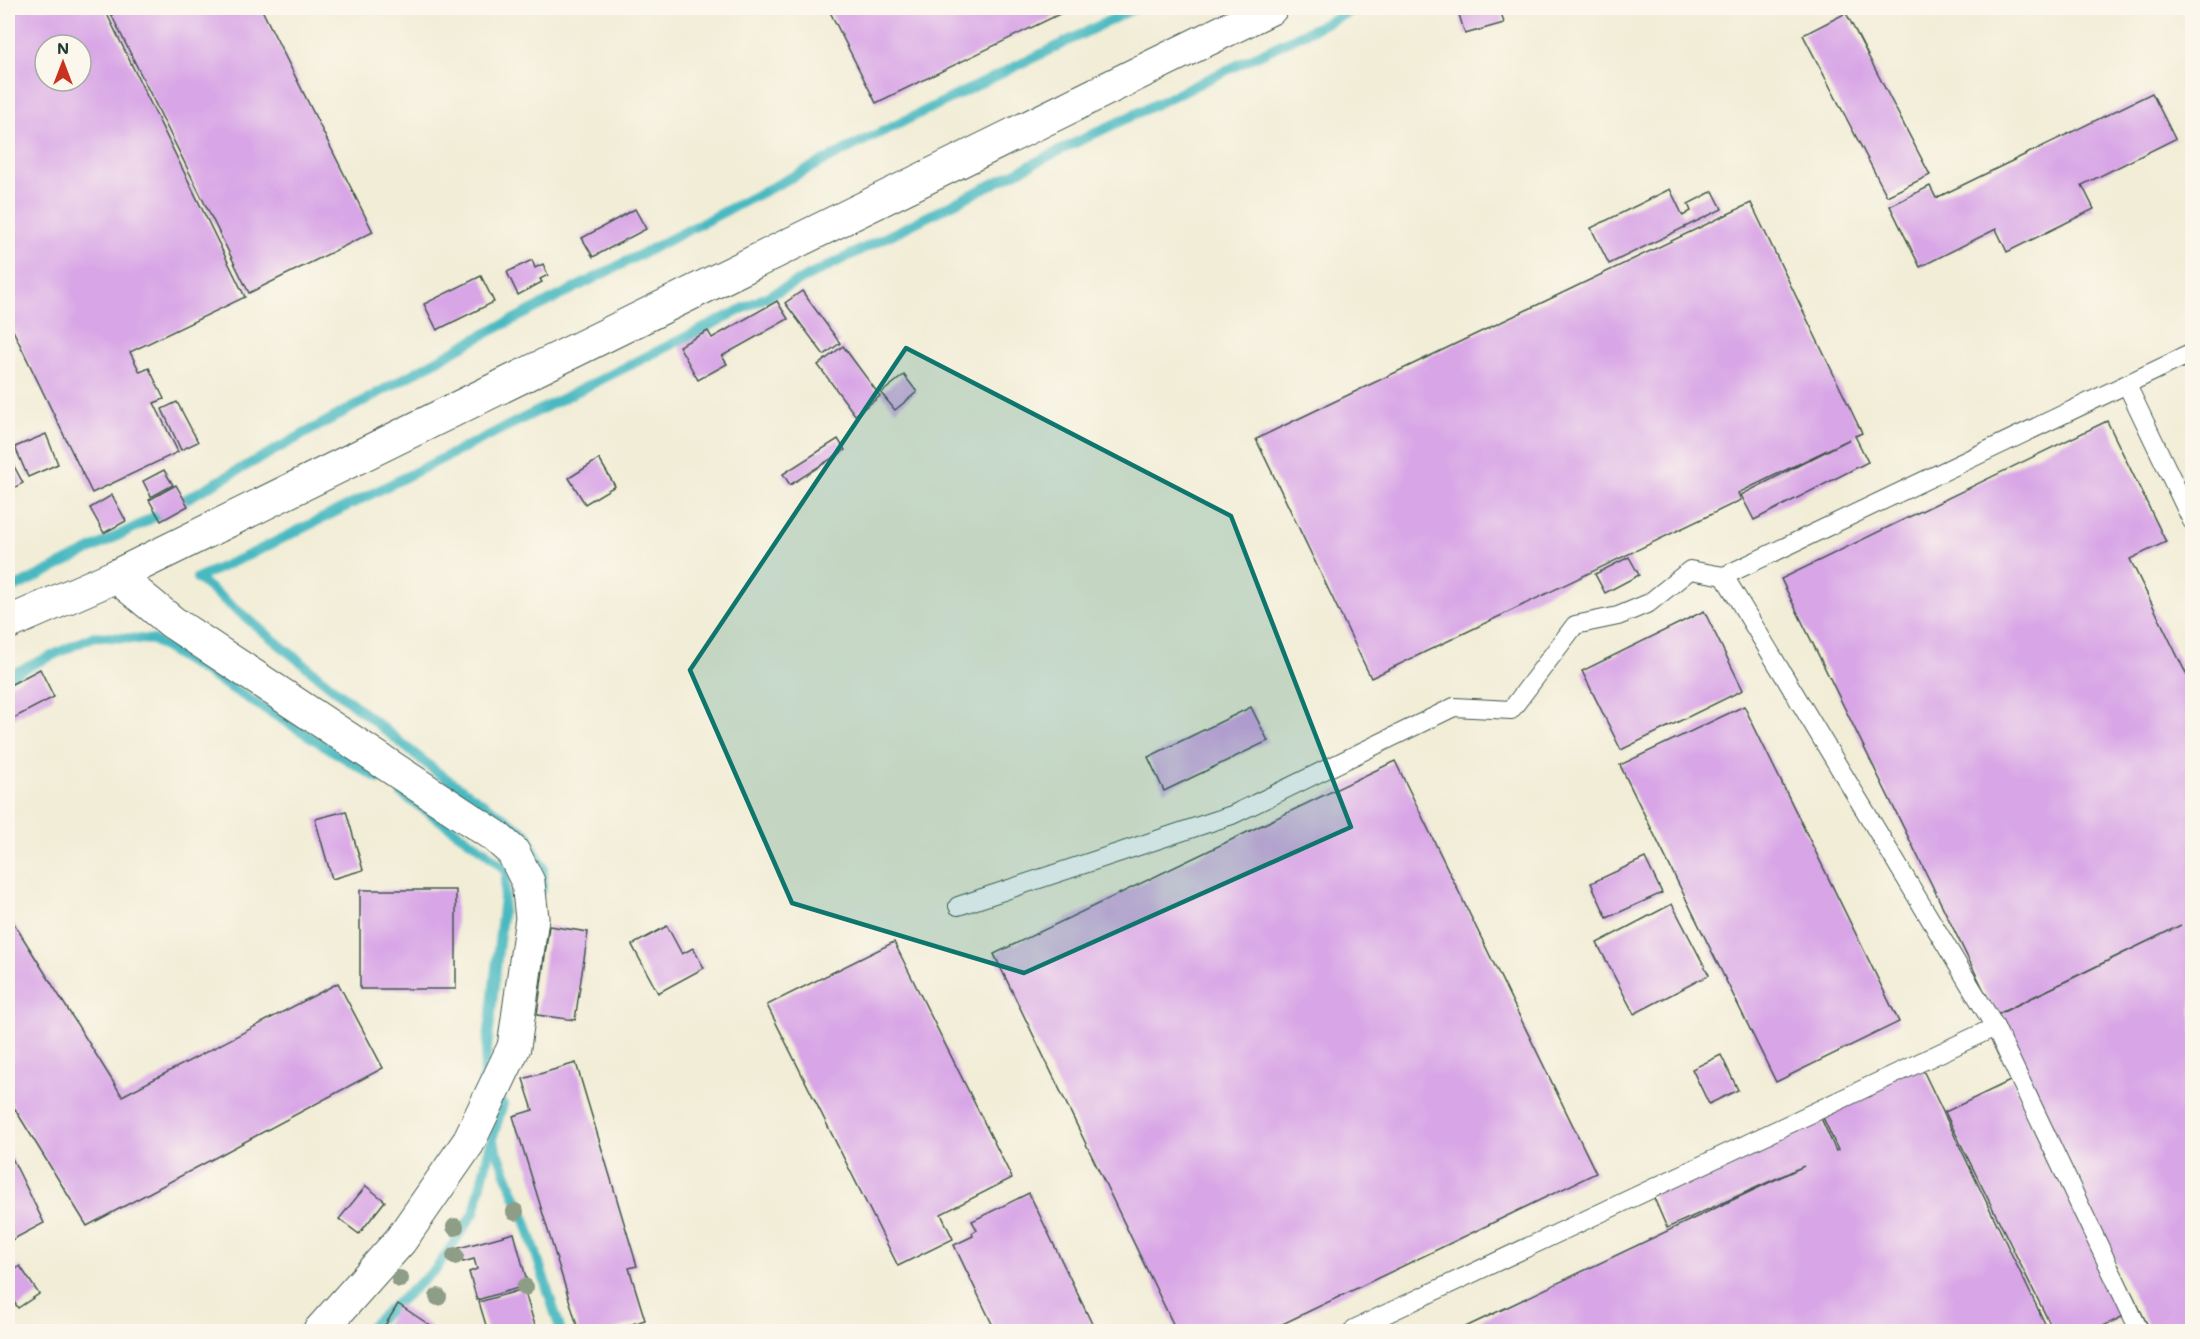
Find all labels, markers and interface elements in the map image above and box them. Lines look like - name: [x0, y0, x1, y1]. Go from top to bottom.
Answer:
- north arrow: [33, 33, 93, 93]
- text: N: [57, 37, 69, 58]

